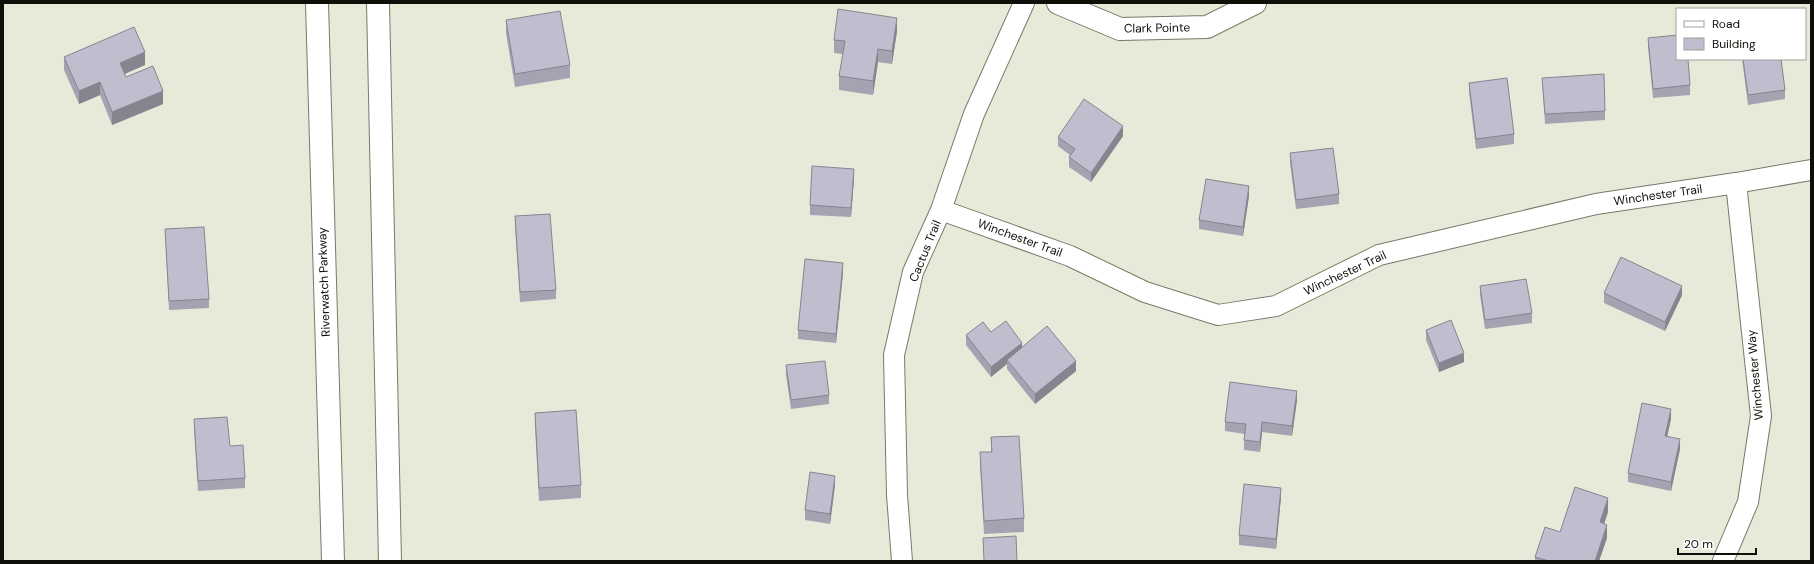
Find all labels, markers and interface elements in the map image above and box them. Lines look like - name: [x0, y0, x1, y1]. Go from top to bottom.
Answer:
- legend: [1676, 8, 1806, 60]
- text: Road: [1712, 16, 1740, 32]
- street label: Clark Pointe: [1124, 19, 1190, 37]
- text: Building: [1712, 36, 1756, 52]
- street label: Winchester Trail: [1613, 181, 1703, 209]
- street label: Winchester Trail: [975, 215, 1065, 261]
- street label: Cactus Trail: [905, 218, 945, 284]
- street label: Riverwatch Parkway: [314, 227, 334, 337]
- street label: Winchester Trail: [1301, 247, 1389, 299]
- street label: Winchester Way: [1743, 329, 1767, 421]
- scale bar: [1678, 530, 1756, 556]
- text: 20 m: [1684, 536, 1713, 552]

